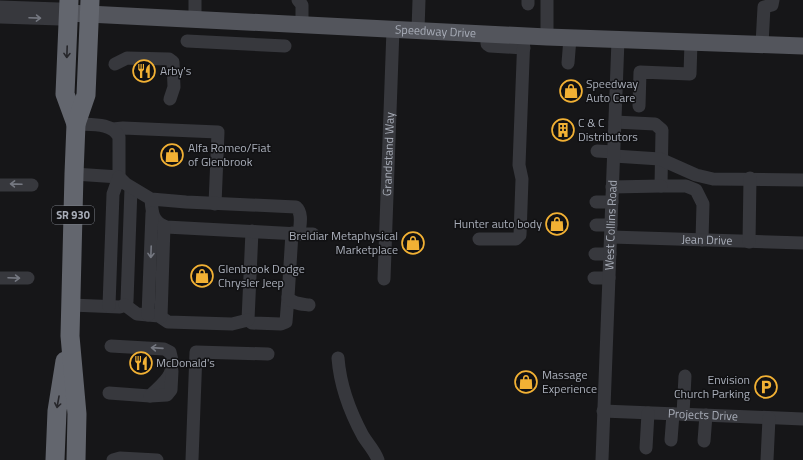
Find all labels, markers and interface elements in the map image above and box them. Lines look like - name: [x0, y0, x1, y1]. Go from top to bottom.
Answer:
- one-way arrow: [28, 14, 41, 22]
- street label: Speedway Drive: [395, 19, 477, 42]
- one-way arrow: [63, 45, 70, 58]
- restaurant icon: Arby's: [131, 58, 157, 84]
- place label: Arby's: [160, 61, 192, 80]
- place label: Speedway Auto Care: [586, 74, 638, 107]
- shop icon: Speedway Auto Care: [558, 78, 584, 104]
- street label: Grandstand Way: [377, 112, 399, 196]
- place label: C & C Distributors: [578, 113, 638, 146]
- building icon: C & C Distributors: [550, 117, 576, 143]
- place label: Alfa Romeo/Fiat of Glenbrook: [188, 138, 271, 171]
- shop icon: Alfa Romeo/Fiat of Glenbrook: [159, 142, 185, 168]
- one-way arrow: [10, 180, 23, 188]
- street label: West Collins Road: [599, 180, 622, 271]
- road number: SR 930: [52, 206, 94, 224]
- shop icon: Hunter auto body: [544, 211, 570, 237]
- place label: Hunter auto body: [454, 214, 542, 233]
- place label: Breldiar Metaphysical Marketplace: [289, 226, 398, 259]
- street label: Jean Drive: [681, 229, 733, 250]
- shop icon: Breldiar Metaphysical Marketplace: [400, 230, 426, 256]
- one-way arrow: [147, 245, 154, 258]
- place label: Glenbrook Dodge Chrysler Jeep: [218, 259, 305, 292]
- shop icon: Glenbrook Dodge Chrysler Jeep: [189, 263, 215, 289]
- one-way arrow: [7, 274, 20, 282]
- one-way arrow: [151, 345, 164, 352]
- restaurant icon: McDonald's: [128, 350, 154, 376]
- place label: McDonald's: [156, 353, 215, 372]
- place label: Massage Experience: [542, 365, 597, 398]
- shop icon: Massage Experience: [513, 369, 539, 395]
- place label: Envision Church Parking: [674, 370, 750, 403]
- parking icon: Envision Church Parking: [753, 374, 779, 400]
- one-way arrow: [54, 395, 62, 408]
- street label: Projects Drive: [667, 404, 738, 425]

